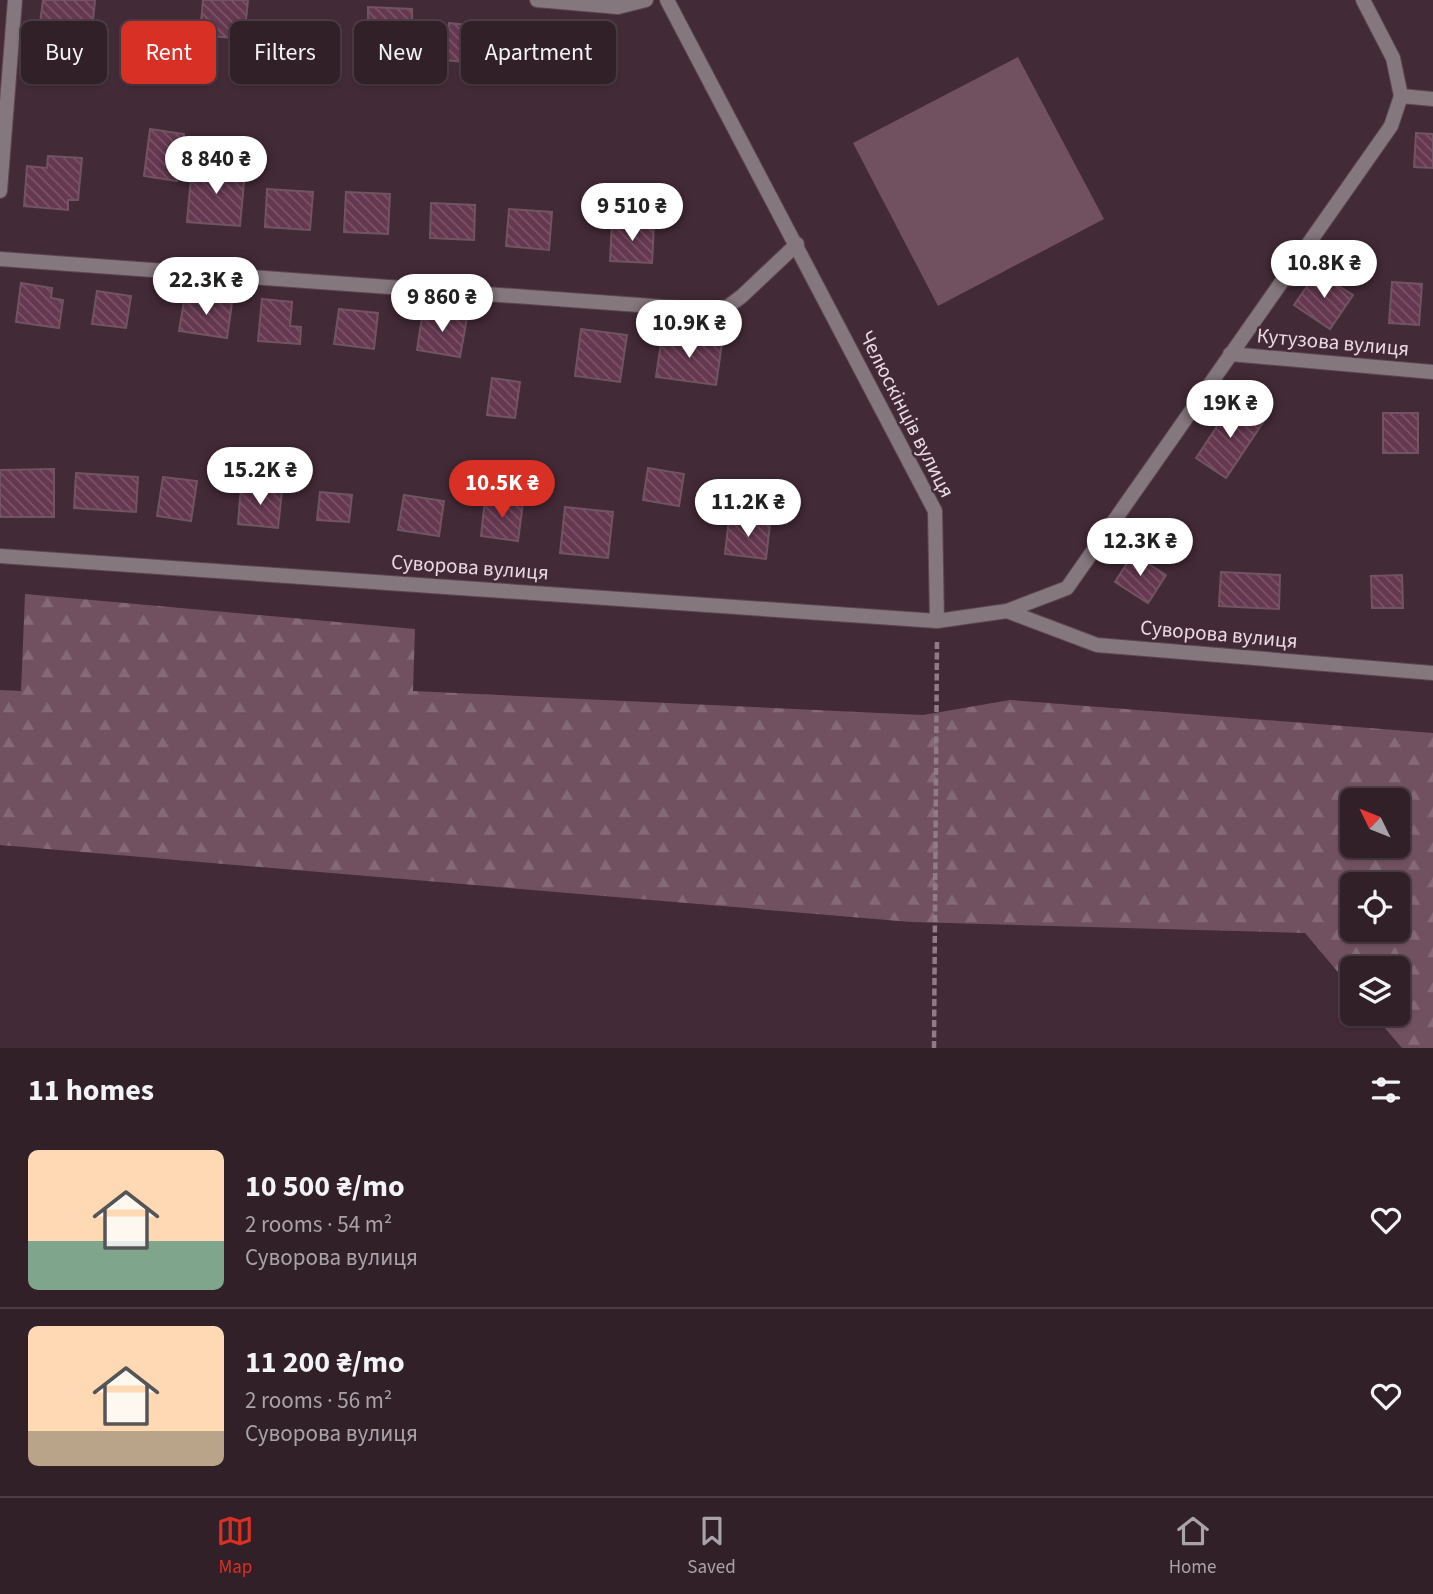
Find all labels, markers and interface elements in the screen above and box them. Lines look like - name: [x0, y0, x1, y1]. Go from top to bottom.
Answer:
- chip: Buy: [21, 21, 107, 84]
- chip: Rent: [121, 21, 216, 84]
- chip: Filters: [230, 21, 340, 84]
- chip: New: [354, 21, 447, 84]
- chip: Apartment: [461, 21, 616, 84]
- pin: 8 840 ₴: [151, 136, 281, 196]
- text: 8 840 ₴: [181, 142, 251, 175]
- pin: 9 510 ₴: [567, 184, 697, 243]
- text: 9 510 ₴: [597, 189, 667, 222]
- pin: 10.8K ₴: [1259, 240, 1389, 300]
- text: 10.8K ₴: [1287, 246, 1361, 279]
- pin: 22.3K ₴: [141, 258, 271, 317]
- text: 22.3K ₴: [169, 263, 243, 296]
- pin: 9 860 ₴: [377, 274, 507, 334]
- text: 9 860 ₴: [407, 280, 477, 313]
- pin: 10.9K ₴: [624, 300, 754, 360]
- text: 10.9K ₴: [652, 306, 726, 339]
- street label: Кутузова вулиця: [1255, 320, 1411, 364]
- street label: Челюскінців вулиця: [852, 325, 962, 503]
- pin: 19K ₴: [1181, 380, 1279, 440]
- text: 19K ₴: [1202, 386, 1258, 419]
- pin: 15.2K ₴: [195, 448, 325, 507]
- text: 15.2K ₴: [223, 453, 297, 486]
- pin: 10.5K ₴: [437, 461, 567, 520]
- text: 10.5K ₴: [465, 466, 539, 499]
- pin: 11.2K ₴: [683, 480, 813, 539]
- text: 11.2K ₴: [711, 485, 785, 518]
- pin: 12.3K ₴: [1075, 518, 1205, 578]
- text: 12.3K ₴: [1103, 524, 1177, 557]
- street label: Суворова вулиця: [390, 547, 550, 587]
- street label: Суворова вулиця: [1139, 612, 1299, 656]
- north arrow: [1340, 788, 1410, 858]
- map controls: [1340, 788, 1410, 1026]
- button: locate: [1340, 872, 1410, 942]
- button: layers: [1340, 956, 1410, 1026]
- text: 11 homes: [28, 1069, 154, 1112]
- icon: filters: [1367, 1071, 1405, 1109]
- text: 10 500 ₴/mo: [245, 1165, 405, 1208]
- icon: home: [84, 1178, 168, 1262]
- icon: heart: [1367, 1201, 1405, 1239]
- text: 2 rooms · 54 m²: [245, 1208, 392, 1241]
- text: Суворова вулиця: [245, 1241, 418, 1274]
- text: 11 200 ₴/mo: [245, 1341, 405, 1384]
- icon: home: [84, 1354, 168, 1438]
- icon: heart: [1367, 1377, 1405, 1415]
- text: 2 rooms · 56 m²: [245, 1384, 392, 1417]
- text: Суворова вулиця: [245, 1417, 418, 1450]
- tab: Map: [216, 1512, 254, 1581]
- tab: Saved: [687, 1512, 736, 1581]
- tab: Home: [1169, 1512, 1217, 1581]

